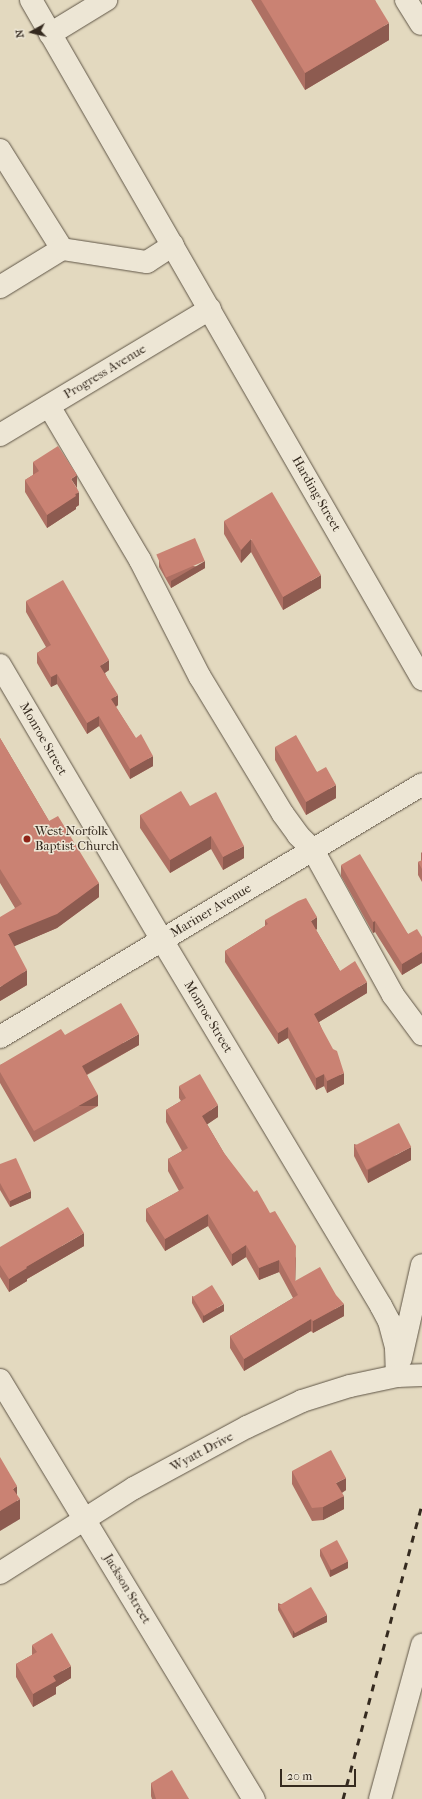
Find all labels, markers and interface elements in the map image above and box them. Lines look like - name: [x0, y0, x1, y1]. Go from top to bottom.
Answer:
- north arrow: [12, 12, 52, 52]
- text: N: [13, 29, 27, 39]
- street label: Progress Avenue: [61, 341, 149, 403]
- street label: Harding Street: [288, 454, 344, 534]
- street label: Monroe Street: [16, 700, 70, 778]
- place label: West Norfolk Baptist Church: [35, 824, 119, 855]
- marker: West Norfolk Baptist Church: [22, 834, 32, 844]
- street label: Mariner Avenue: [168, 881, 254, 941]
- street label: Monroe Street: [180, 978, 236, 1056]
- street label: Wyatt Drive: [168, 1429, 236, 1475]
- street label: Jackson Street: [100, 1551, 154, 1627]
- scale bar: [282, 1761, 358, 1787]
- text: 20 m: [287, 1769, 312, 1783]

